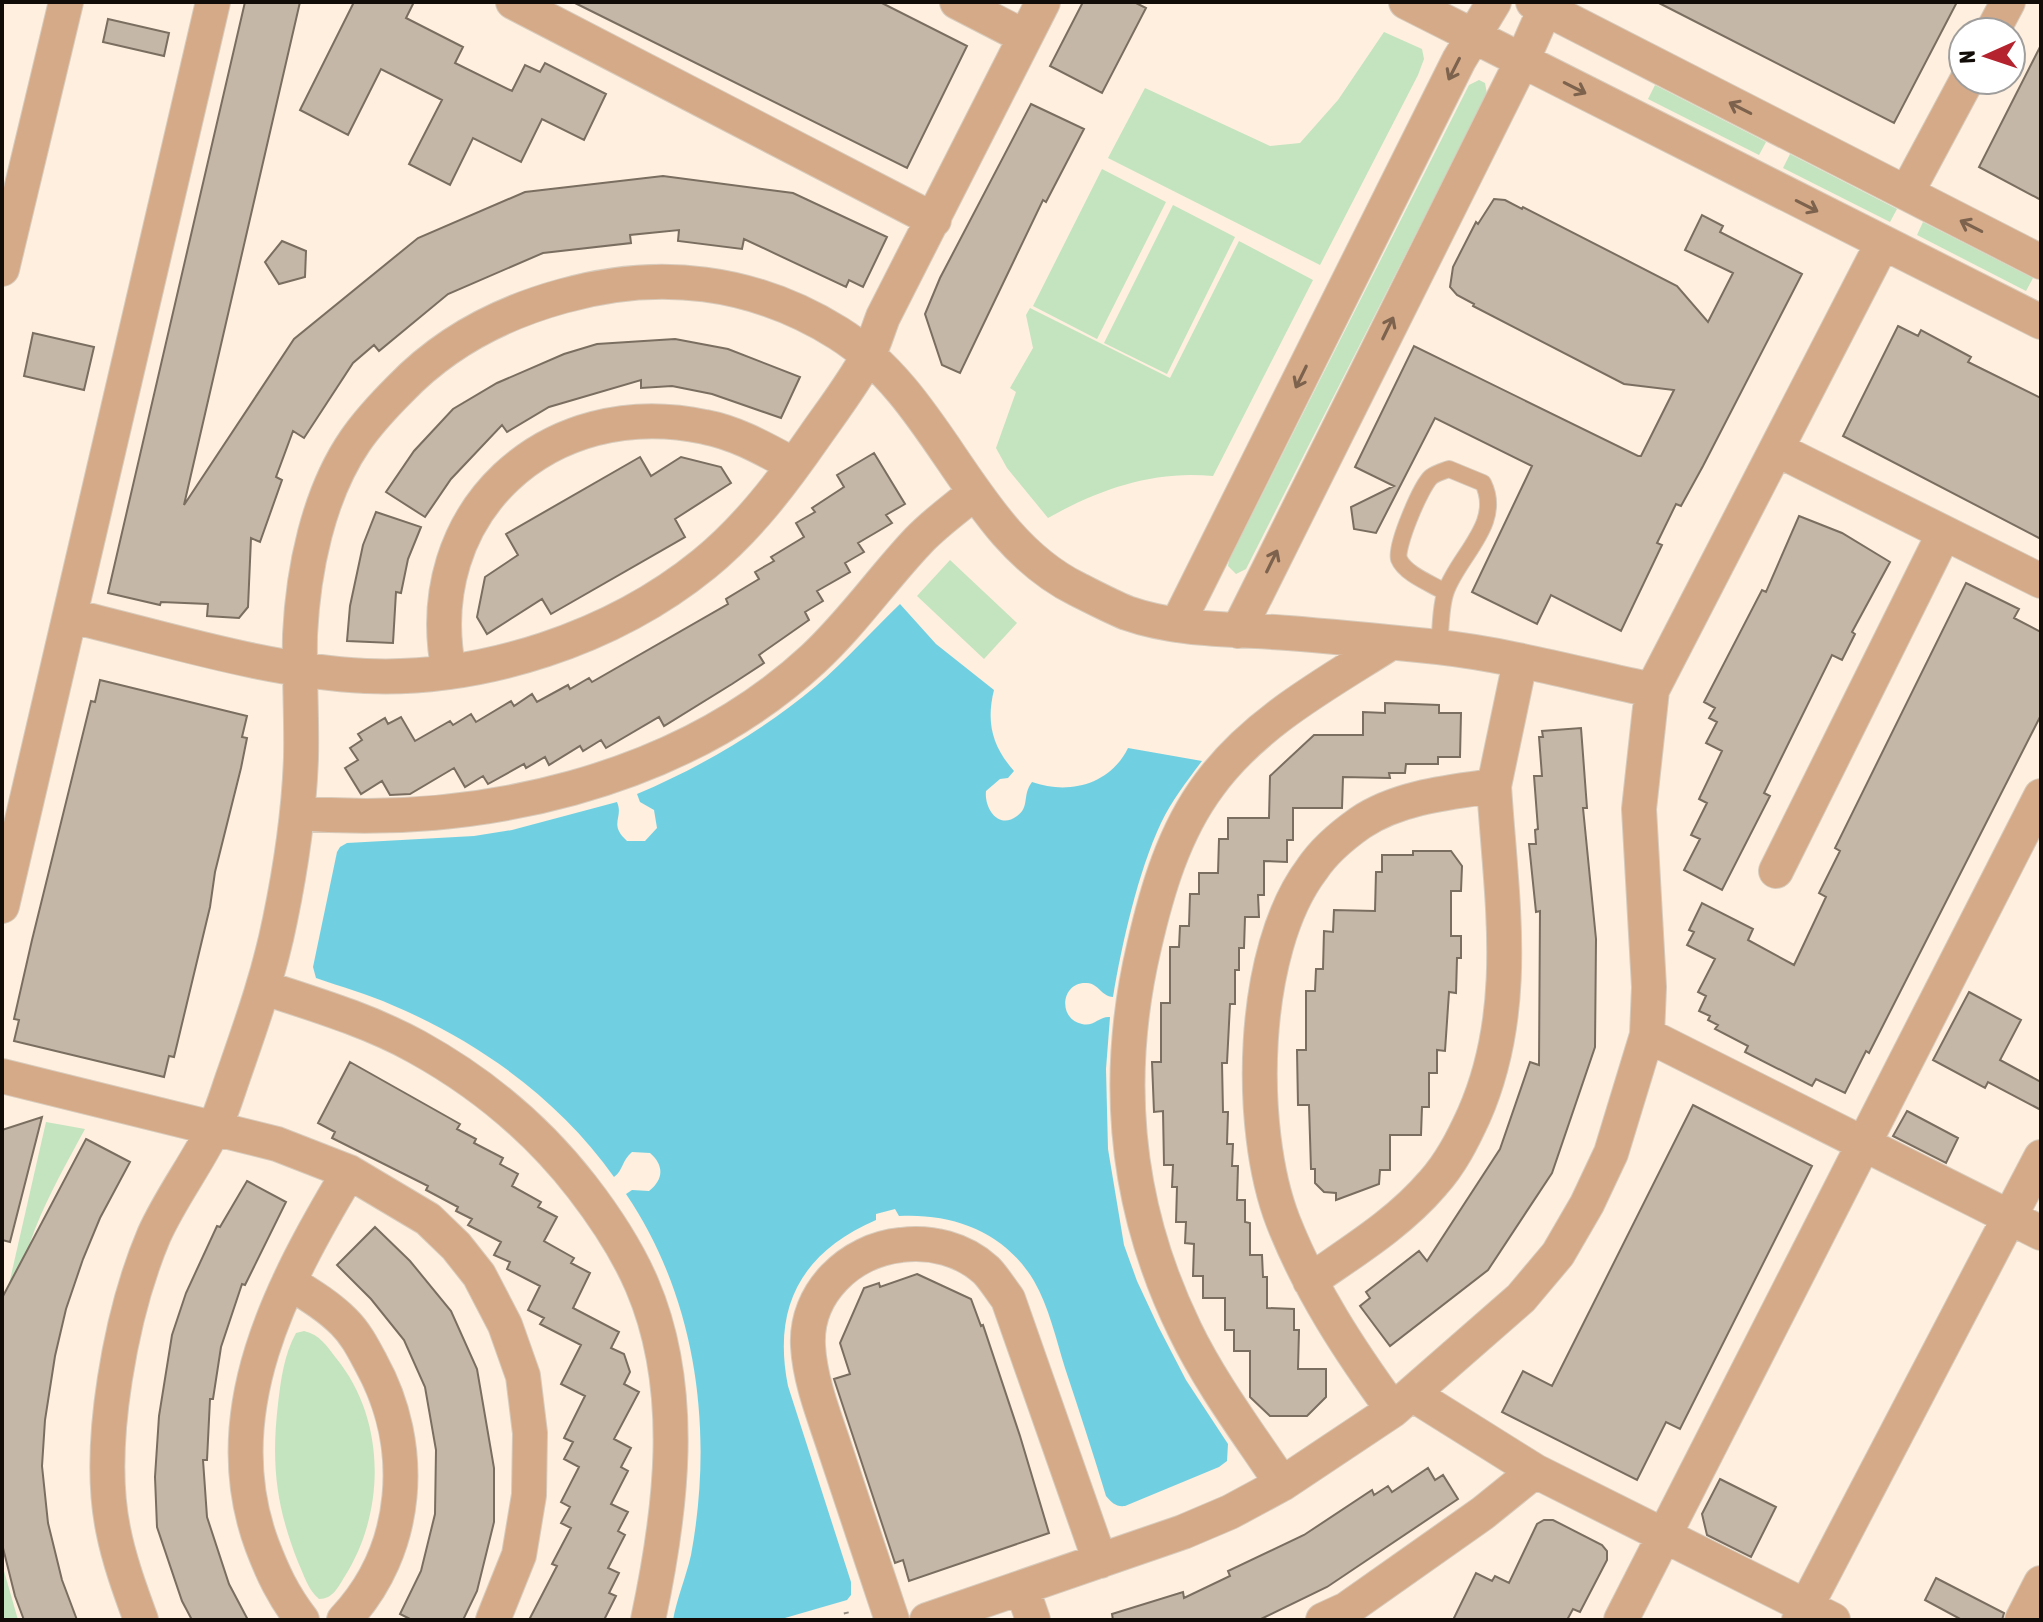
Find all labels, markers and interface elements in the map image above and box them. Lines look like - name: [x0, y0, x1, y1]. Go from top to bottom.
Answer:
- north arrow: [1947, 16, 2027, 96]
- text: N: [1954, 50, 1980, 64]
- one-way arrow: [1446, 57, 1461, 81]
- one-way arrow: [1563, 81, 1586, 96]
- one-way arrow: [1729, 99, 1753, 115]
- one-way arrow: [1794, 198, 1818, 214]
- one-way arrow: [1960, 218, 1984, 234]
- one-way arrow: [1381, 316, 1396, 340]
- one-way arrow: [1293, 365, 1308, 389]
- one-way arrow: [1265, 549, 1281, 573]

